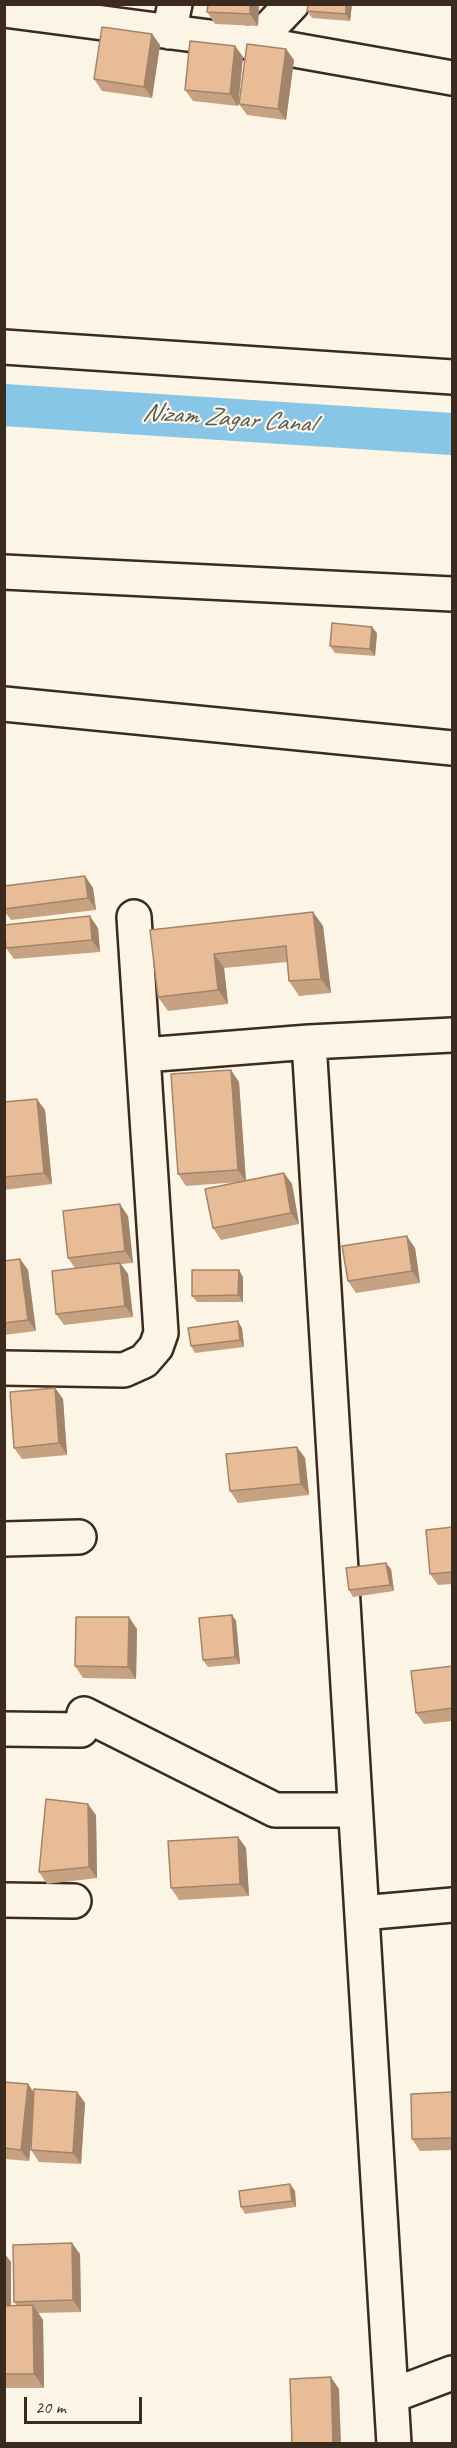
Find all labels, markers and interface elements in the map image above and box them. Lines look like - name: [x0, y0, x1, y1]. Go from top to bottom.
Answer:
- water label: Nizam Zagar Canal: [141, 397, 315, 441]
- scale bar: [27, 2385, 146, 2423]
- text: 20 m: [35, 2396, 66, 2418]

